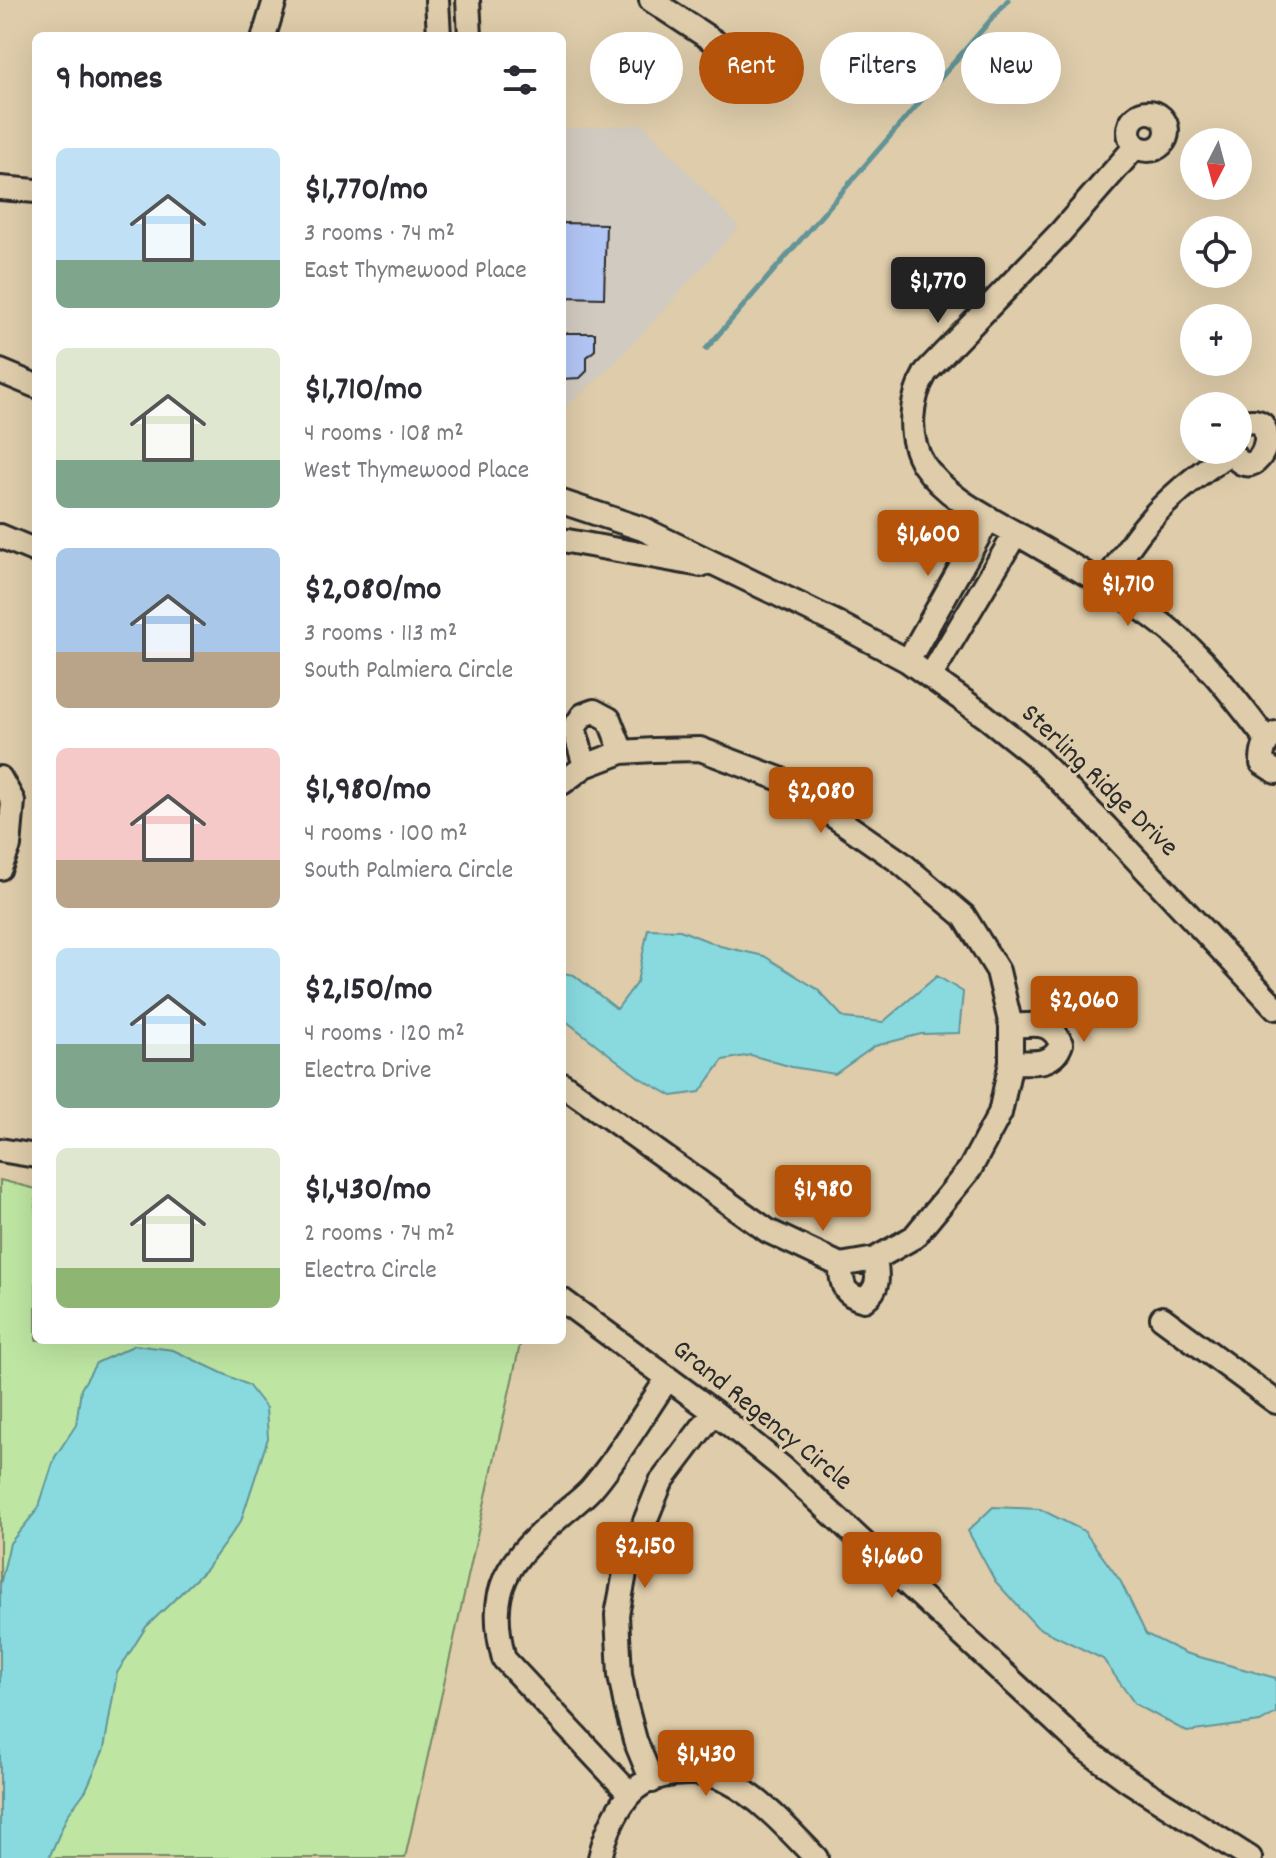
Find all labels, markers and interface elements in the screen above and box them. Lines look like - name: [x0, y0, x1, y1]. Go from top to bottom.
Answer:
- chip: Buy: [590, 32, 683, 104]
- chip: Rent: [699, 32, 804, 104]
- chip: Filters: [820, 32, 945, 104]
- chip: New: [961, 32, 1061, 104]
- text: 9 homes: [56, 56, 163, 105]
- icon: filters: [498, 58, 542, 102]
- north arrow: [1180, 128, 1252, 200]
- map controls: [1180, 128, 1252, 464]
- text: $1,770/mo: [304, 167, 428, 216]
- icon: home: [120, 180, 216, 276]
- text: 3 rooms · 74 m²: [304, 216, 455, 253]
- button: locate: [1180, 216, 1252, 288]
- text: East Thymewood Place: [304, 253, 527, 290]
- pin: $1,770: [873, 257, 1003, 325]
- text: $1,770: [909, 264, 967, 301]
- button: +: [1180, 304, 1252, 376]
- text: $1,710/mo: [304, 367, 422, 416]
- icon: home: [120, 380, 216, 476]
- button: −: [1180, 392, 1252, 464]
- text: 4 rooms · 108 m²: [304, 416, 464, 453]
- text: West Thymewood Place: [304, 453, 529, 490]
- pin: $1,600: [863, 510, 993, 578]
- text: $1,600: [896, 517, 960, 554]
- pin: $1,710: [1063, 560, 1193, 628]
- text: $2,080/mo: [304, 567, 441, 616]
- text: $1,710: [1101, 567, 1155, 604]
- icon: home: [120, 580, 216, 676]
- text: 3 rooms · 113 m²: [304, 616, 457, 653]
- text: South Palmiera Circle: [304, 653, 513, 690]
- street label: Sterling Ridge Drive: [1010, 696, 1186, 868]
- text: $1,980/mo: [304, 767, 431, 816]
- pin: $2,080: [756, 767, 886, 835]
- text: $2,080: [787, 774, 855, 811]
- icon: home: [120, 780, 216, 876]
- text: 4 rooms · 100 m²: [304, 816, 468, 853]
- text: South Palmiera Circle: [304, 853, 513, 890]
- text: $2,150/mo: [304, 967, 432, 1016]
- pin: $2,060: [1019, 976, 1149, 1044]
- icon: home: [120, 980, 216, 1076]
- text: $2,060: [1049, 983, 1119, 1020]
- text: 4 rooms · 120 m²: [304, 1016, 465, 1053]
- text: Electra Drive: [304, 1053, 431, 1090]
- pin: $1,980: [758, 1165, 888, 1233]
- text: $1,430/mo: [304, 1167, 431, 1216]
- text: $1,980: [793, 1172, 853, 1209]
- icon: home: [120, 1180, 216, 1276]
- text: 2 rooms · 74 m²: [304, 1216, 455, 1253]
- text: Electra Circle: [304, 1253, 437, 1290]
- street label: Grand Regency Circle: [662, 1332, 860, 1502]
- pin: $2,150: [580, 1522, 710, 1590]
- text: $2,150: [614, 1529, 676, 1566]
- pin: $1,660: [827, 1532, 957, 1600]
- text: $1,660: [860, 1539, 924, 1576]
- pin: $1,430: [641, 1730, 771, 1798]
- text: $1,430: [676, 1737, 736, 1774]

